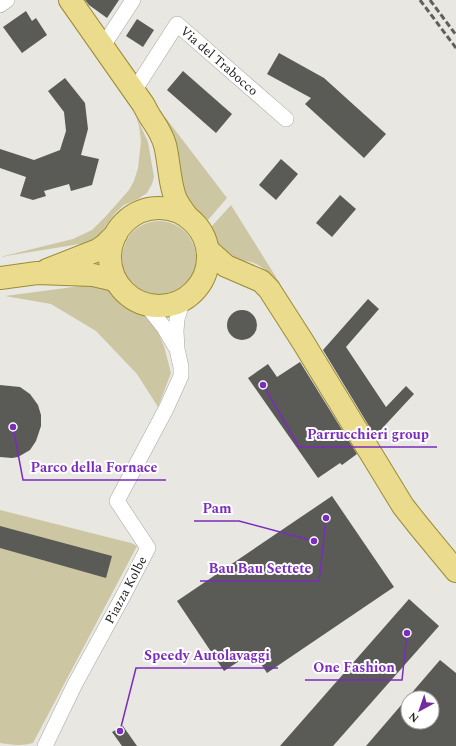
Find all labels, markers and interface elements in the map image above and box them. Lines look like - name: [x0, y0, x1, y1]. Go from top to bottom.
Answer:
- street label: Via del Trabocco: [176, 21, 262, 101]
- callout: Parrucchieri group: [299, 421, 437, 447]
- text: Parrucchieri group: [307, 424, 429, 445]
- callout: Parco della Fornace: [23, 454, 166, 480]
- text: Parco della Fornace: [31, 457, 158, 478]
- callout: Pam: [194, 495, 239, 521]
- text: Pam: [202, 498, 232, 519]
- street label: Piazza Kolbe: [100, 553, 152, 627]
- callout: Bau Bau Settete: [200, 555, 319, 581]
- text: Bau Bau Settete: [208, 558, 312, 579]
- callout: Speedy Autolavaggi: [136, 642, 278, 668]
- text: Speedy Autolavaggi: [144, 645, 270, 666]
- callout: One Fashion: [305, 654, 402, 680]
- text: One Fashion: [313, 657, 395, 678]
- north arrow: [400, 690, 440, 730]
- text: N: [405, 708, 423, 727]

